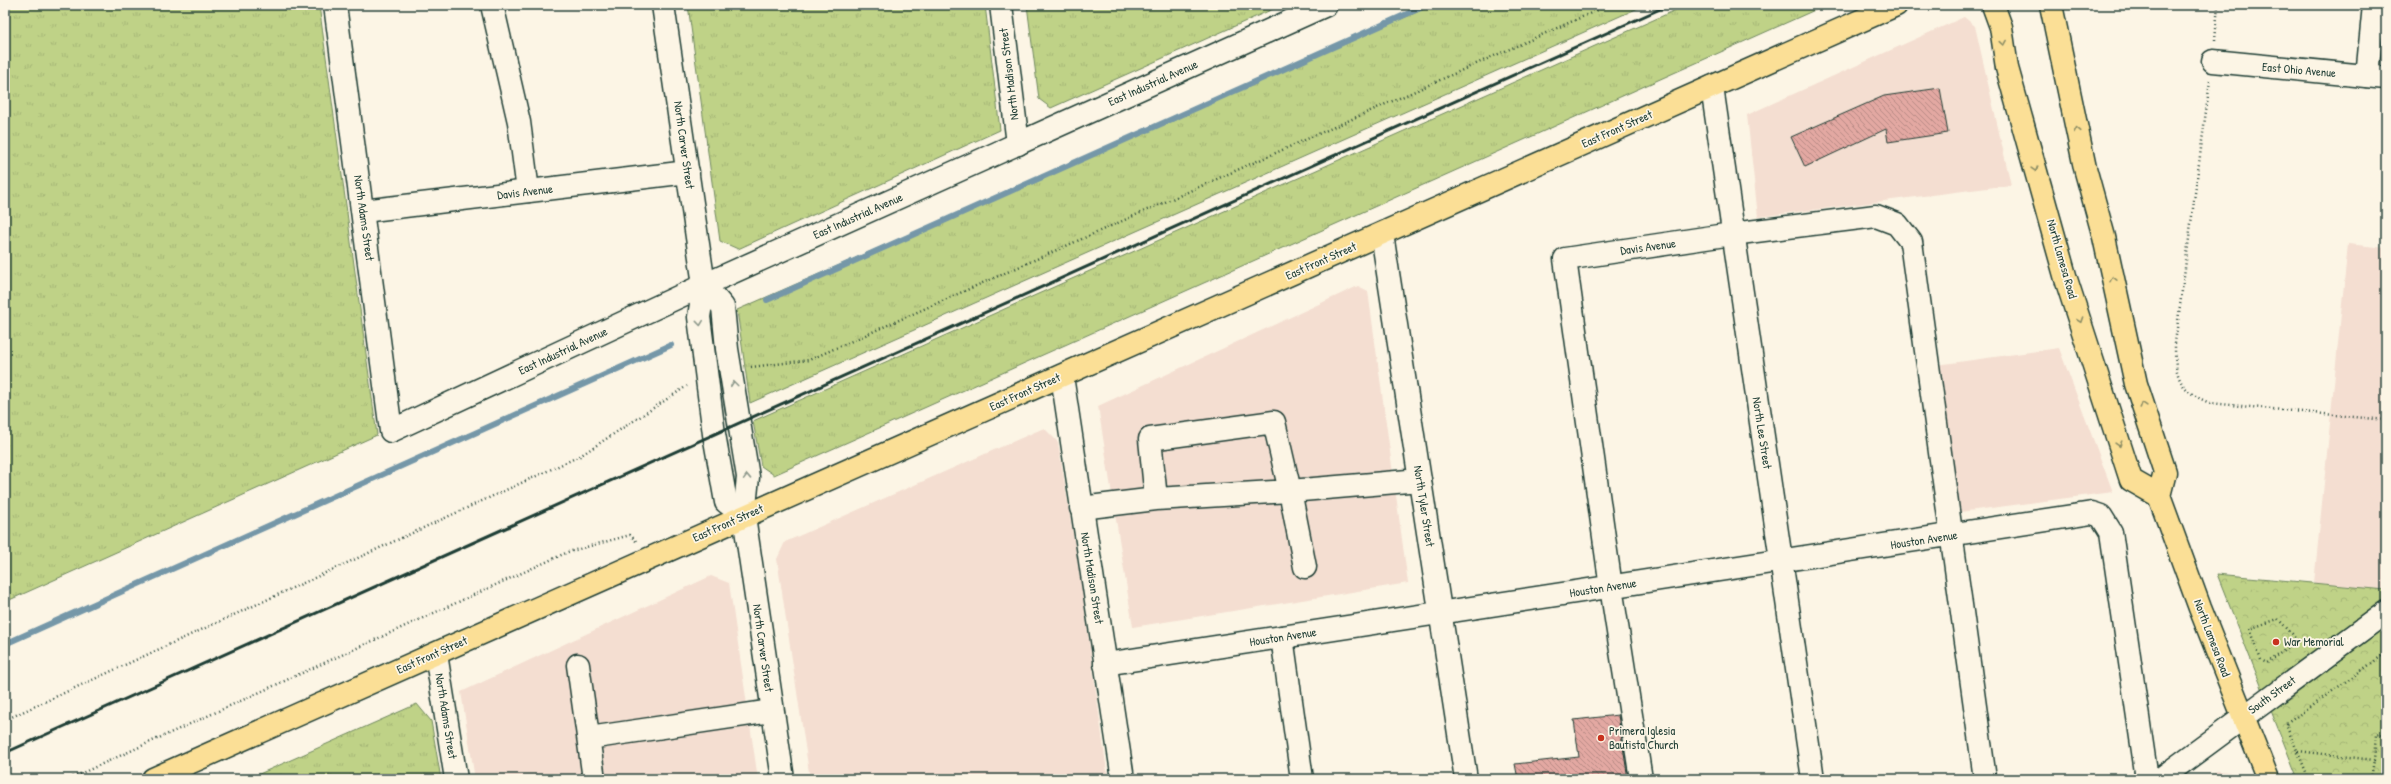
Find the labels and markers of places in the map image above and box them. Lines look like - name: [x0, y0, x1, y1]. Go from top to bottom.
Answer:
- place label: War Memorial: [2284, 633, 2344, 650]
- marker: War Memorial: [2271, 637, 2281, 647]
- place label: Primera Iglesia Bautista Church: [1609, 722, 1678, 753]
- marker: Primera Iglesia Bautista Church: [1596, 733, 1606, 743]

